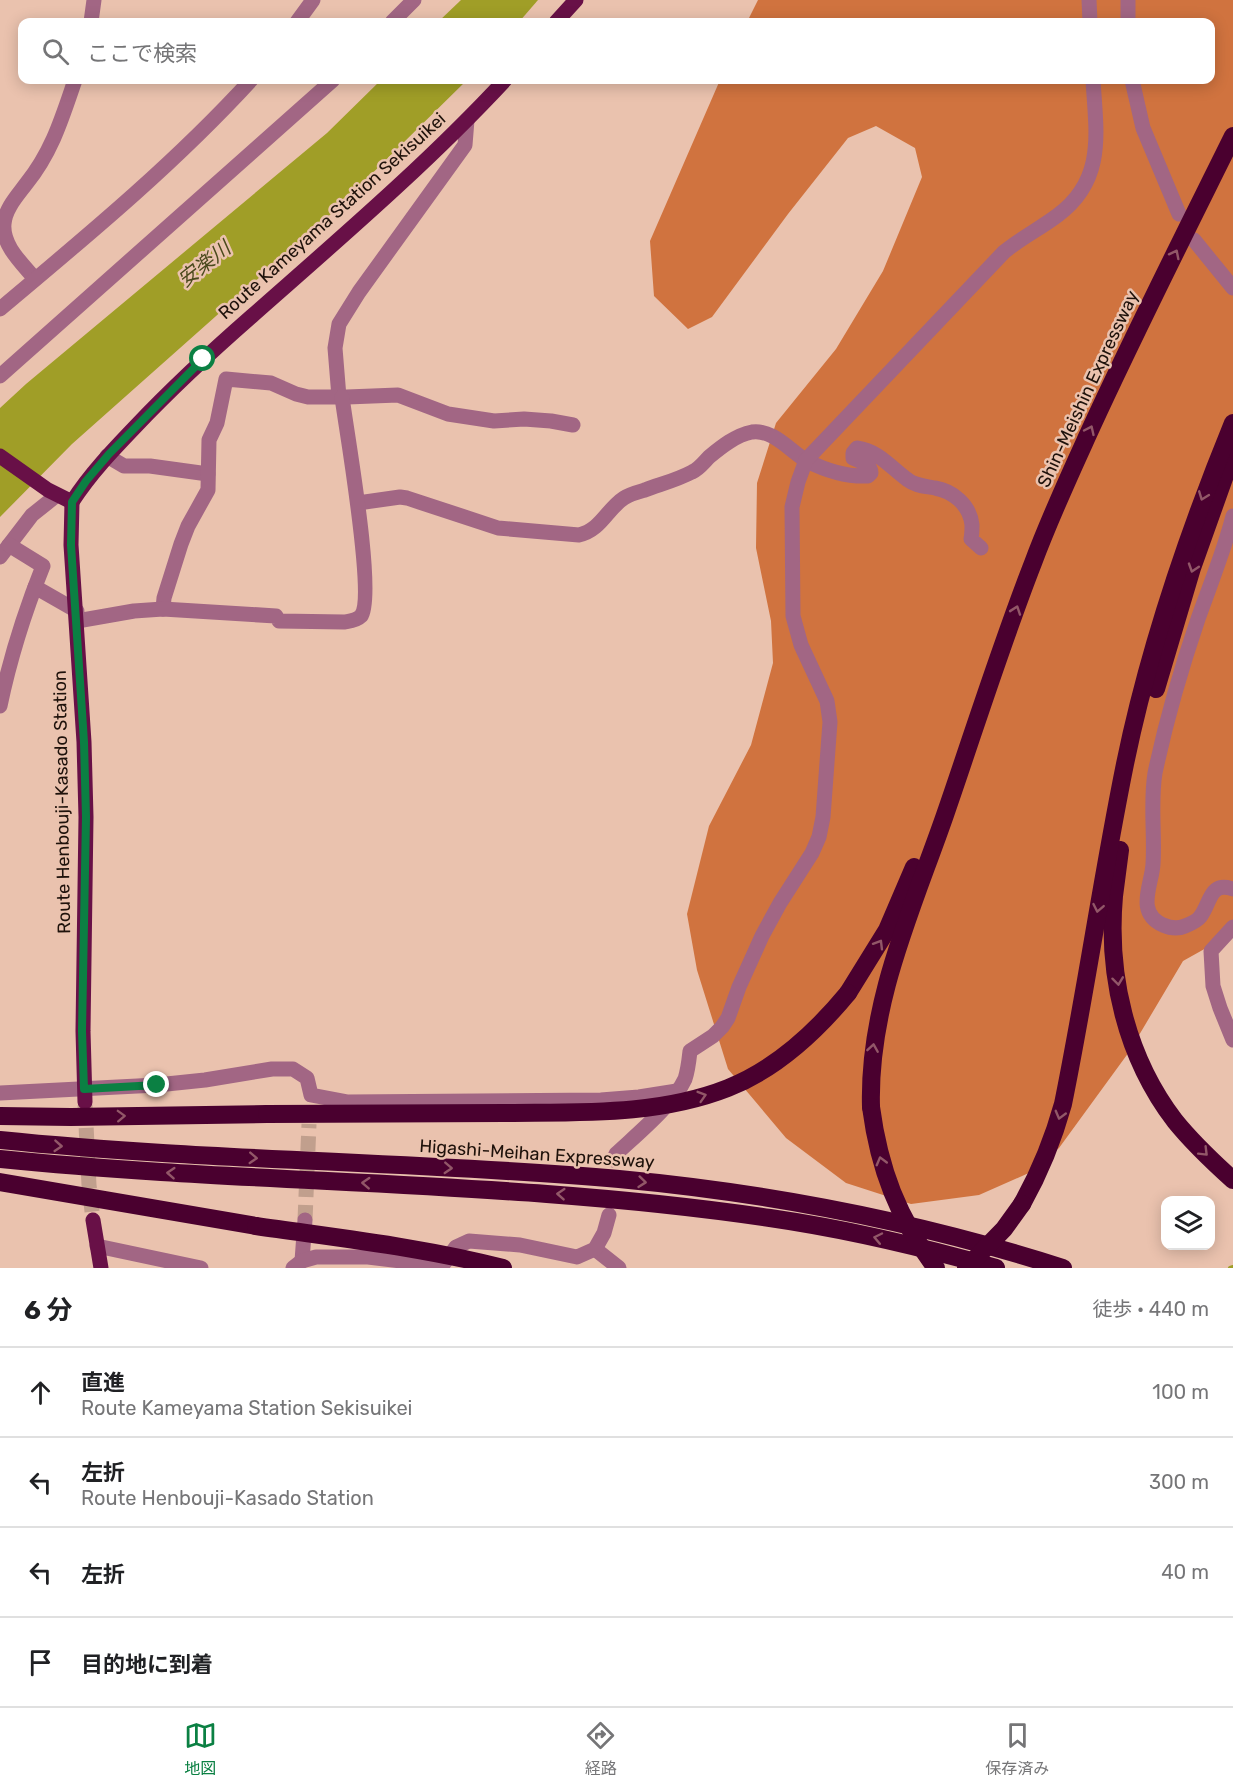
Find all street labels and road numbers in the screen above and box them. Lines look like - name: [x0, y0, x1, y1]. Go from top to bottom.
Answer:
- street label: Route Kameyama Station Sekisuikei: [214, 108, 450, 324]
- street label: Shin-Meishin Expressway: [1033, 287, 1143, 491]
- street label: Route Henbouji-Kasado Station: [49, 670, 75, 934]
- street label: Higashi-Meihan Expressway: [419, 1135, 656, 1173]

